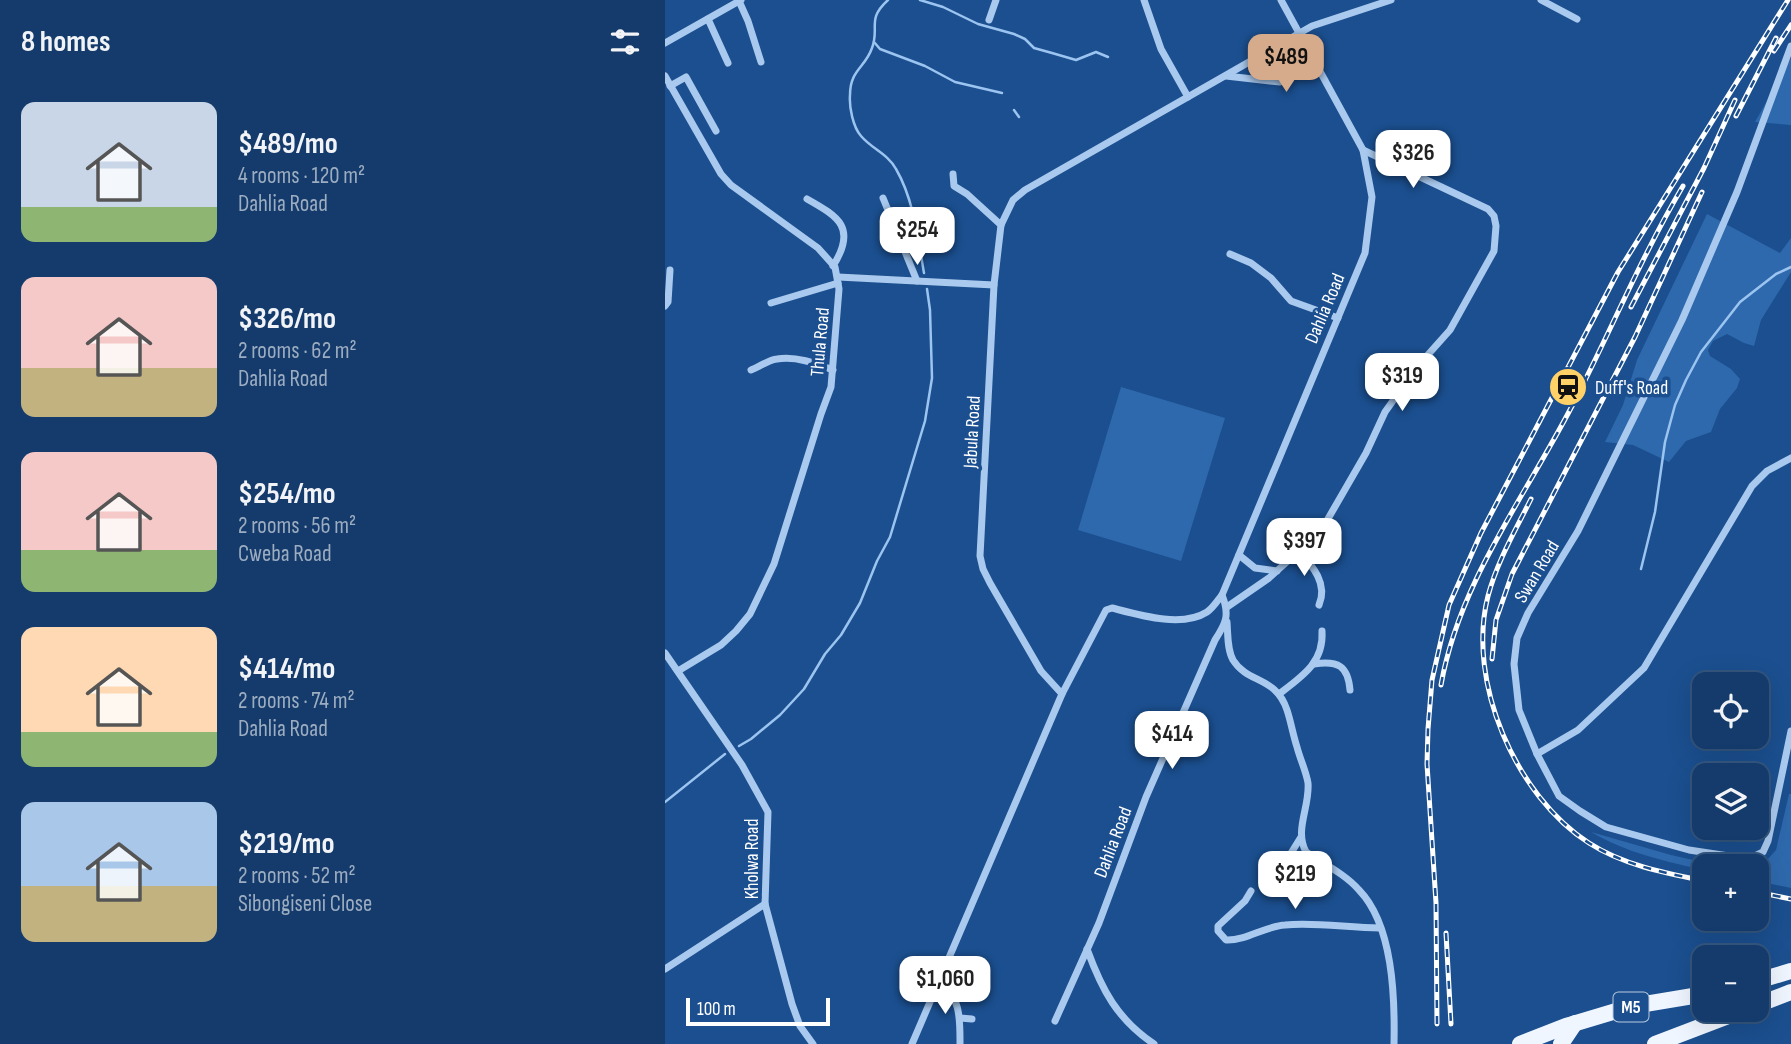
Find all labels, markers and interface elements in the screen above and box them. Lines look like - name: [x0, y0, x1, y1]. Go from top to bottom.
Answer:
- icon: filters: [606, 23, 644, 61]
- text: 8 homes: [21, 24, 110, 60]
- pin: $489: [1245, 34, 1327, 94]
- text: $489: [1264, 43, 1308, 71]
- text: $489/mo: [238, 126, 338, 162]
- icon: home: [77, 130, 161, 214]
- pin: $326: [1372, 130, 1454, 190]
- text: $326: [1391, 139, 1435, 167]
- text: 4 rooms · 120 m²: [238, 162, 365, 190]
- text: Dahlia Road: [238, 190, 328, 218]
- pin: $254: [876, 208, 958, 267]
- text: $254: [896, 216, 938, 244]
- street label: Dahlia Road: [1300, 270, 1350, 347]
- text: $326/mo: [238, 301, 336, 337]
- icon: home: [77, 305, 161, 389]
- street label: Thula Road: [806, 307, 835, 378]
- text: 2 rooms · 62 m²: [238, 337, 357, 365]
- pin: $319: [1361, 354, 1443, 413]
- text: $319: [1381, 362, 1423, 390]
- text: Dahlia Road: [238, 365, 328, 393]
- station icon: Duff's Road: [1547, 366, 1589, 408]
- place label: Duff's Road: [1595, 377, 1668, 400]
- street label: Jabula Road: [959, 395, 986, 470]
- text: $254/mo: [238, 476, 336, 512]
- icon: home: [77, 480, 161, 564]
- text: 2 rooms · 56 m²: [238, 512, 356, 540]
- pin: $397: [1263, 518, 1345, 578]
- text: $397: [1282, 527, 1326, 555]
- street label: Swan Road: [1510, 536, 1565, 607]
- text: Cweba Road: [238, 540, 332, 568]
- text: $414/mo: [238, 651, 335, 687]
- icon: home: [77, 655, 161, 739]
- map controls: [1692, 672, 1769, 1022]
- button: locate: [1692, 672, 1769, 749]
- text: 2 rooms · 74 m²: [238, 687, 355, 715]
- pin: $414: [1131, 712, 1213, 771]
- text: Dahlia Road: [238, 715, 328, 743]
- text: $414: [1151, 720, 1193, 748]
- button: layers: [1692, 763, 1769, 840]
- street label: Dahlia Road: [1089, 804, 1137, 881]
- street label: Kholwa Road: [741, 819, 764, 899]
- text: $219/mo: [238, 826, 334, 862]
- icon: home: [77, 830, 161, 914]
- pin: $219: [1254, 852, 1336, 911]
- button: +: [1692, 854, 1769, 931]
- text: $219: [1274, 860, 1316, 888]
- text: 2 rooms · 52 m²: [238, 862, 356, 890]
- text: Sibongiseni Close: [238, 890, 372, 918]
- button: −: [1692, 945, 1769, 1022]
- pin: $1,060: [888, 956, 1002, 1016]
- text: $1,060: [915, 965, 975, 993]
- road number: M5: [1613, 992, 1649, 1022]
- scale bar: [686, 995, 829, 1027]
- text: 100 m: [697, 998, 736, 1021]

